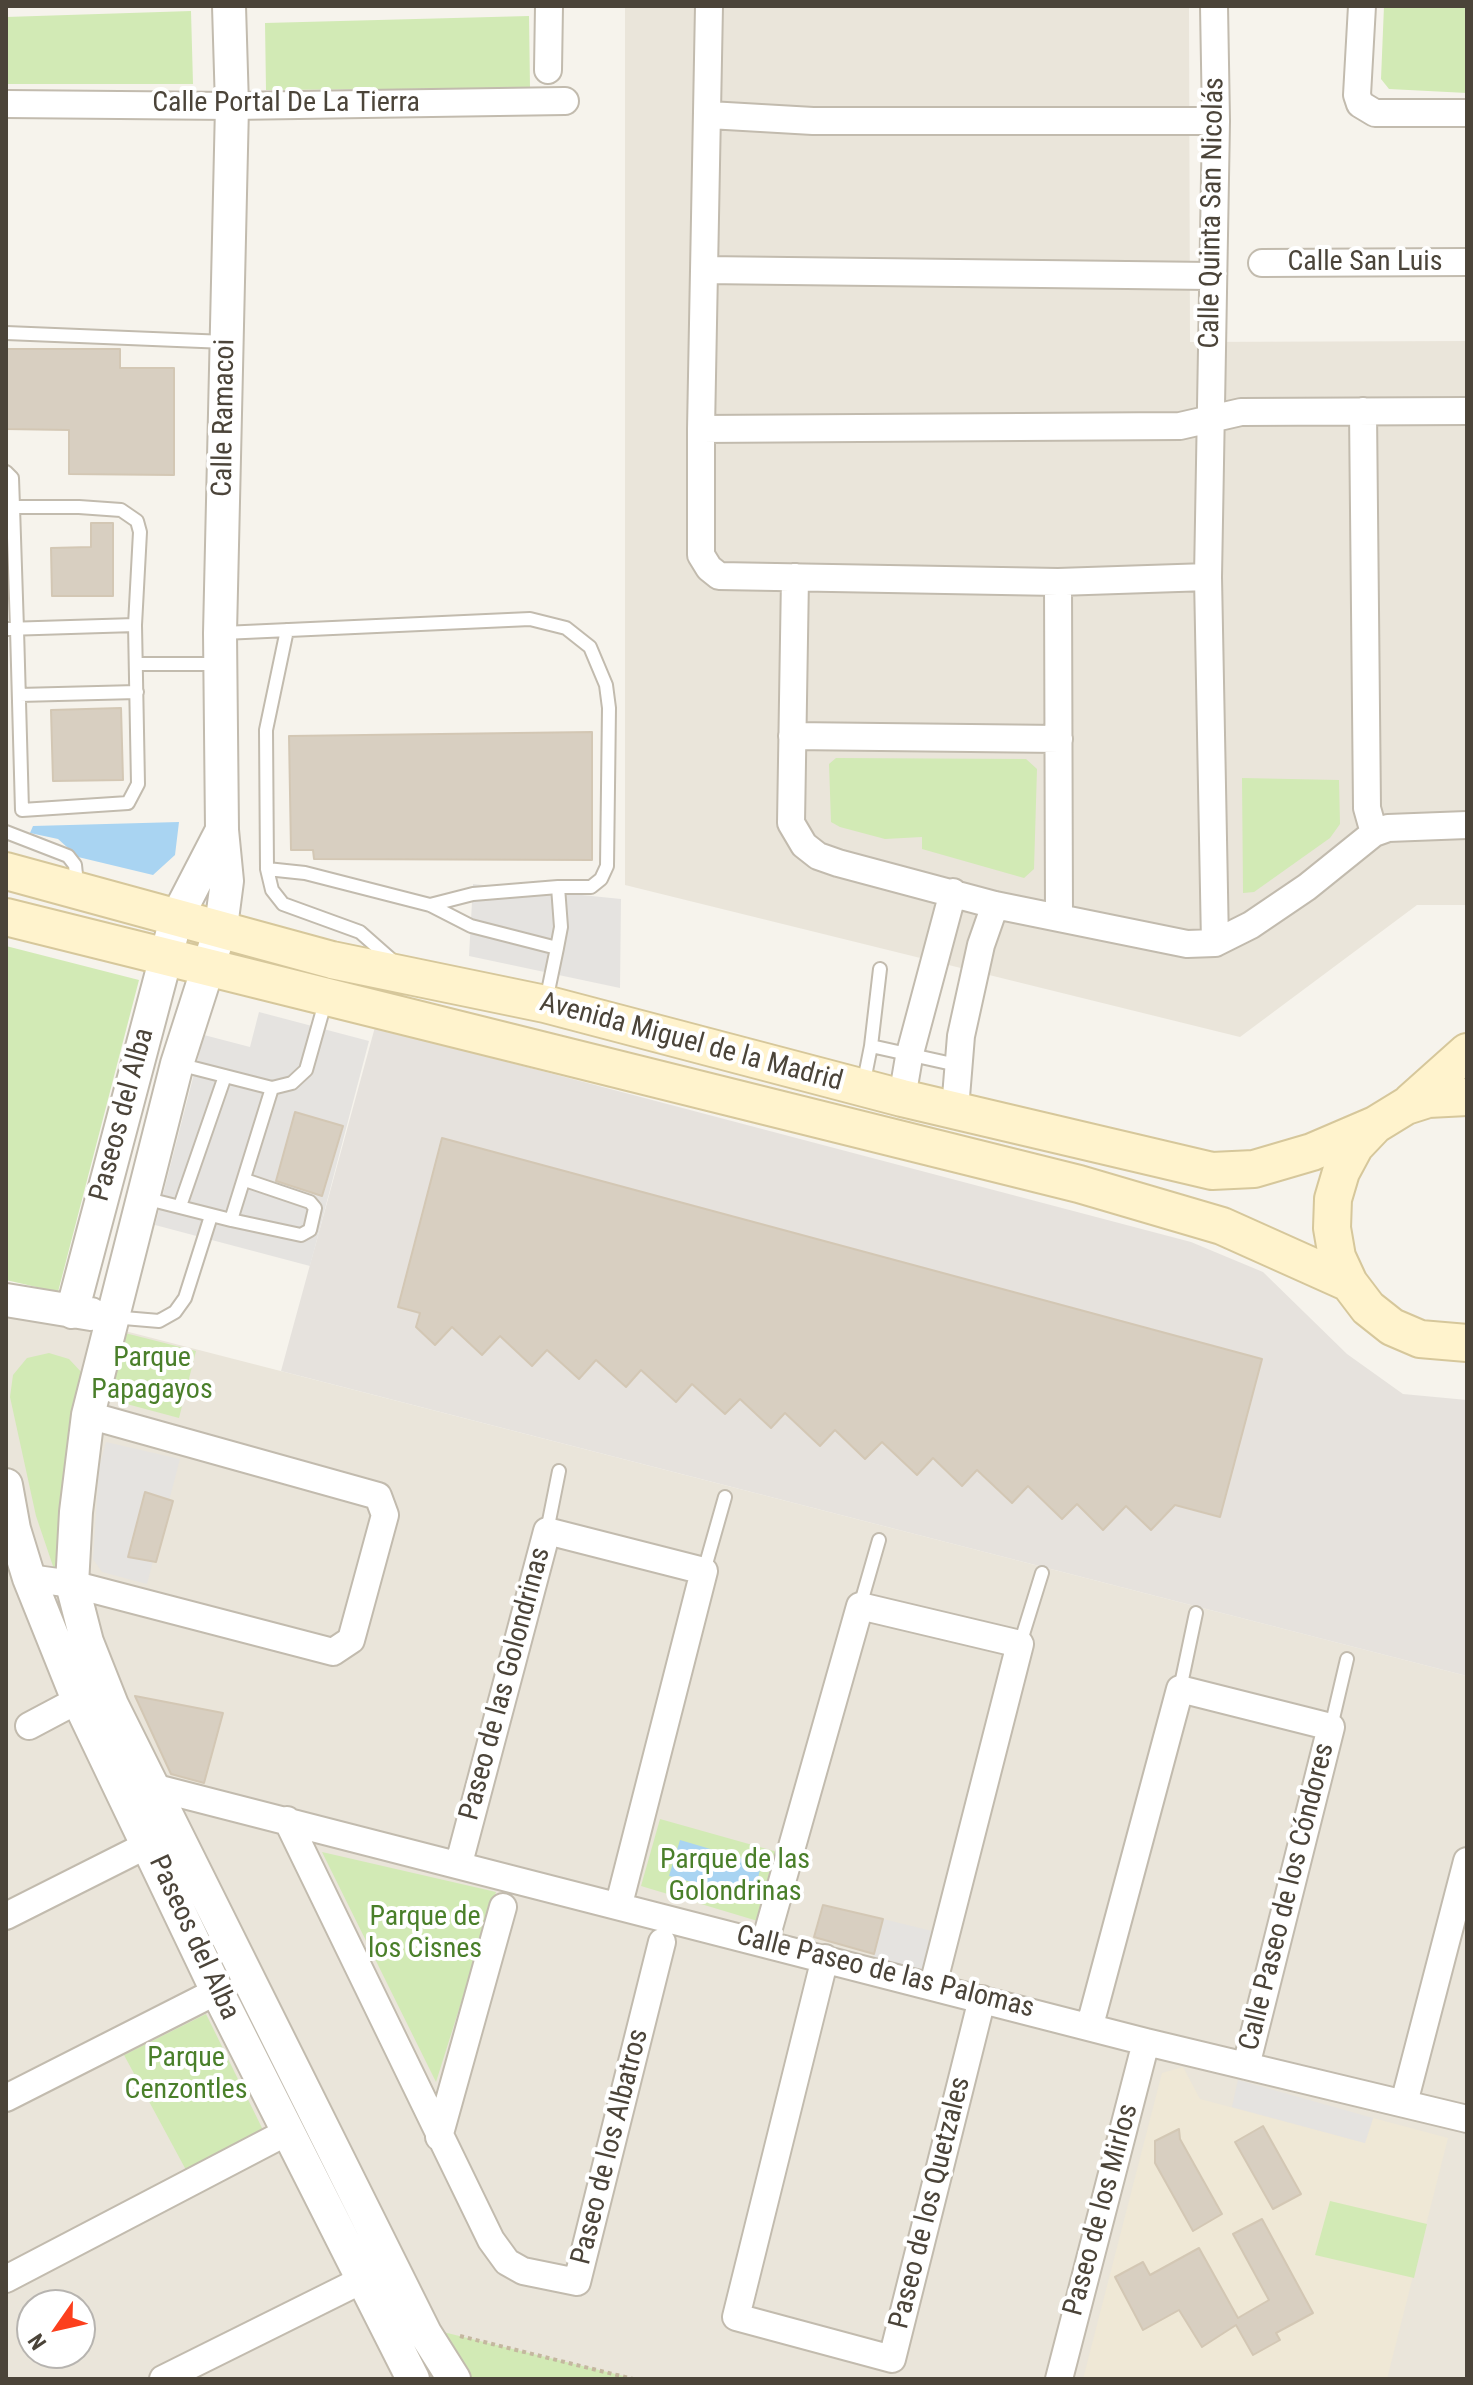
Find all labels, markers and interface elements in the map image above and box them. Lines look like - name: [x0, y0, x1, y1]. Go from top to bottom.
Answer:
- street label: Calle Quinta San Nicolás: [1194, 77, 1232, 349]
- street label: Calle Portal De La Tierra: [152, 87, 420, 121]
- street label: Calle San Luis: [1287, 246, 1443, 280]
- street label: Calle Ramacoi: [207, 339, 243, 497]
- street label: Avenida Miguel de la Madrid: [536, 986, 846, 1100]
- street label: Paseos del Alba: [84, 1025, 162, 1205]
- park label: Parque Papagayos: [91, 1342, 213, 1408]
- street label: Paseo de las Golondrinas: [453, 1544, 559, 1824]
- street label: Calle Paseo de los Cóndores: [1234, 1740, 1342, 2054]
- park label: Parque de las Golondrinas: [660, 1844, 810, 1910]
- street label: Paseos del Alba: [140, 1850, 246, 2026]
- park label: Parque de los Cisnes: [368, 1901, 482, 1967]
- street label: Calle Paseo de las Palomas: [733, 1920, 1037, 2026]
- street label: Paseo de los Albatros: [565, 2026, 657, 2268]
- park label: Parque Cenzontles: [125, 2042, 247, 2108]
- street label: Paseo de los Quetzales: [883, 2074, 979, 2332]
- street label: Paseo de los Mirlos: [1058, 2101, 1146, 2319]
- north arrow: [16, 2289, 96, 2369]
- text: N: [23, 2329, 51, 2354]

